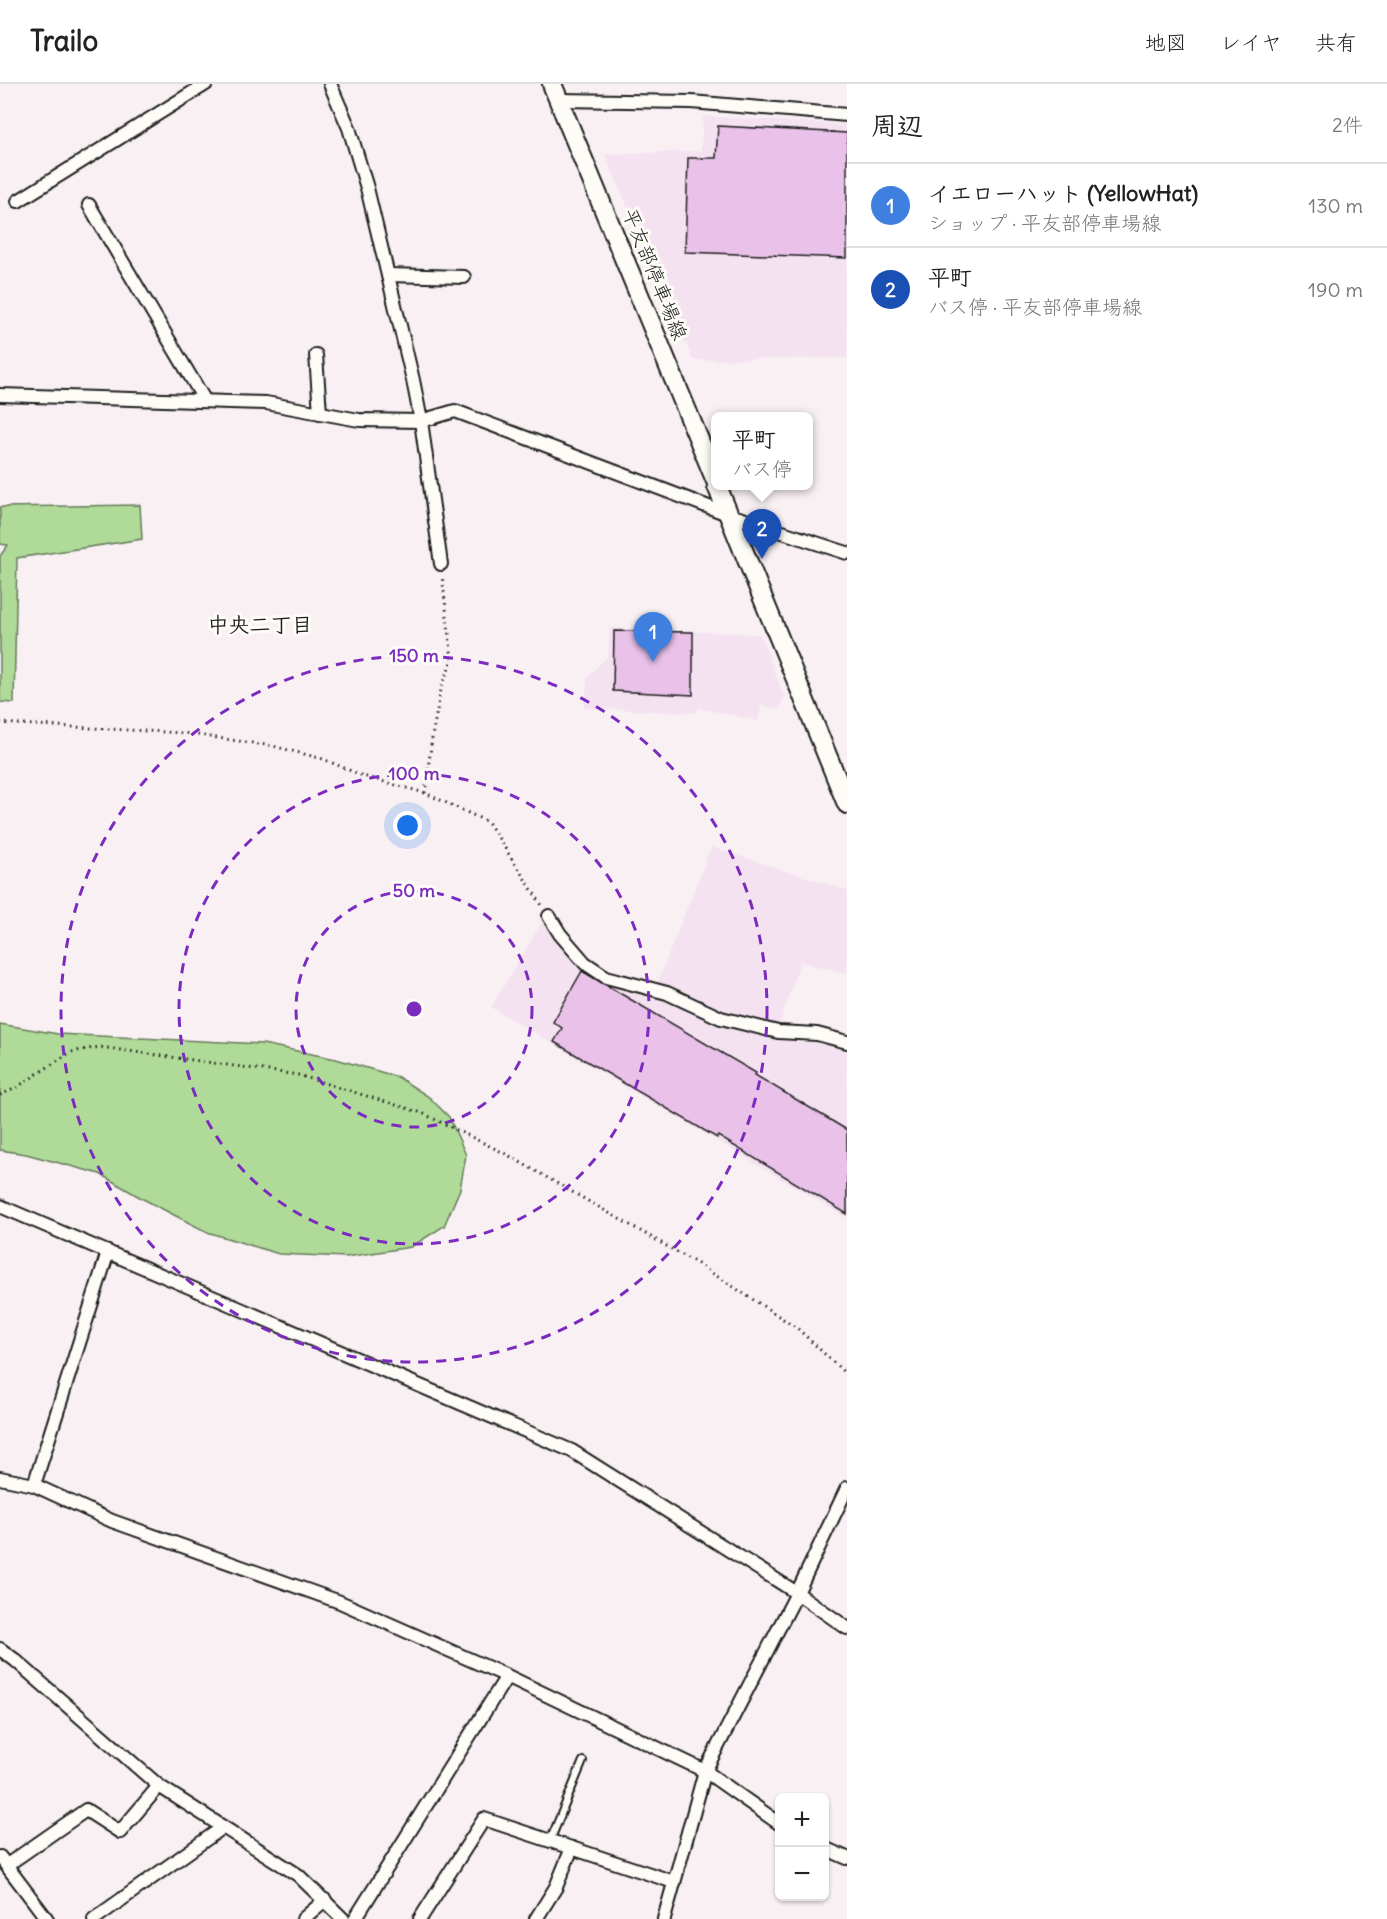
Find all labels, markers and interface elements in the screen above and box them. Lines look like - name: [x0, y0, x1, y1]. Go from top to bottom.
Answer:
- text: Trailo: [30, 23, 98, 59]
- text: 地図: [1145, 29, 1187, 56]
- text: レイヤ: [1220, 29, 1282, 56]
- text: 共有: [1315, 29, 1357, 56]
- text: 周辺: [871, 109, 923, 142]
- text: 2件: [1332, 112, 1363, 137]
- text: イエローハット (YellowHat): [928, 179, 1198, 207]
- text: 1: [887, 193, 894, 218]
- text: 130 m: [1308, 193, 1363, 218]
- street label: 平友部停車場線: [618, 204, 693, 343]
- text: ショップ · 平友部停車場線: [928, 210, 1161, 235]
- text: 平町: [928, 263, 972, 291]
- text: 2: [885, 277, 896, 302]
- text: 190 m: [1308, 277, 1363, 302]
- text: バス停 · 平友部停車場線: [928, 294, 1142, 319]
- popup: [711, 412, 813, 490]
- text: 平町: [732, 425, 776, 453]
- text: バス停: [732, 456, 792, 481]
- pin: 2: [742, 510, 782, 559]
- district label: 中央二丁目: [208, 611, 313, 638]
- pin: 1: [634, 612, 672, 662]
- text: 150 m: [389, 644, 439, 667]
- text: 100 m: [389, 762, 440, 785]
- your location: [393, 811, 422, 840]
- text: 50 m: [393, 879, 435, 902]
- centre of rings: [404, 999, 424, 1019]
- map controls: [775, 1793, 829, 1901]
- button: +: [775, 1793, 829, 1847]
- button: −: [775, 1847, 829, 1901]

